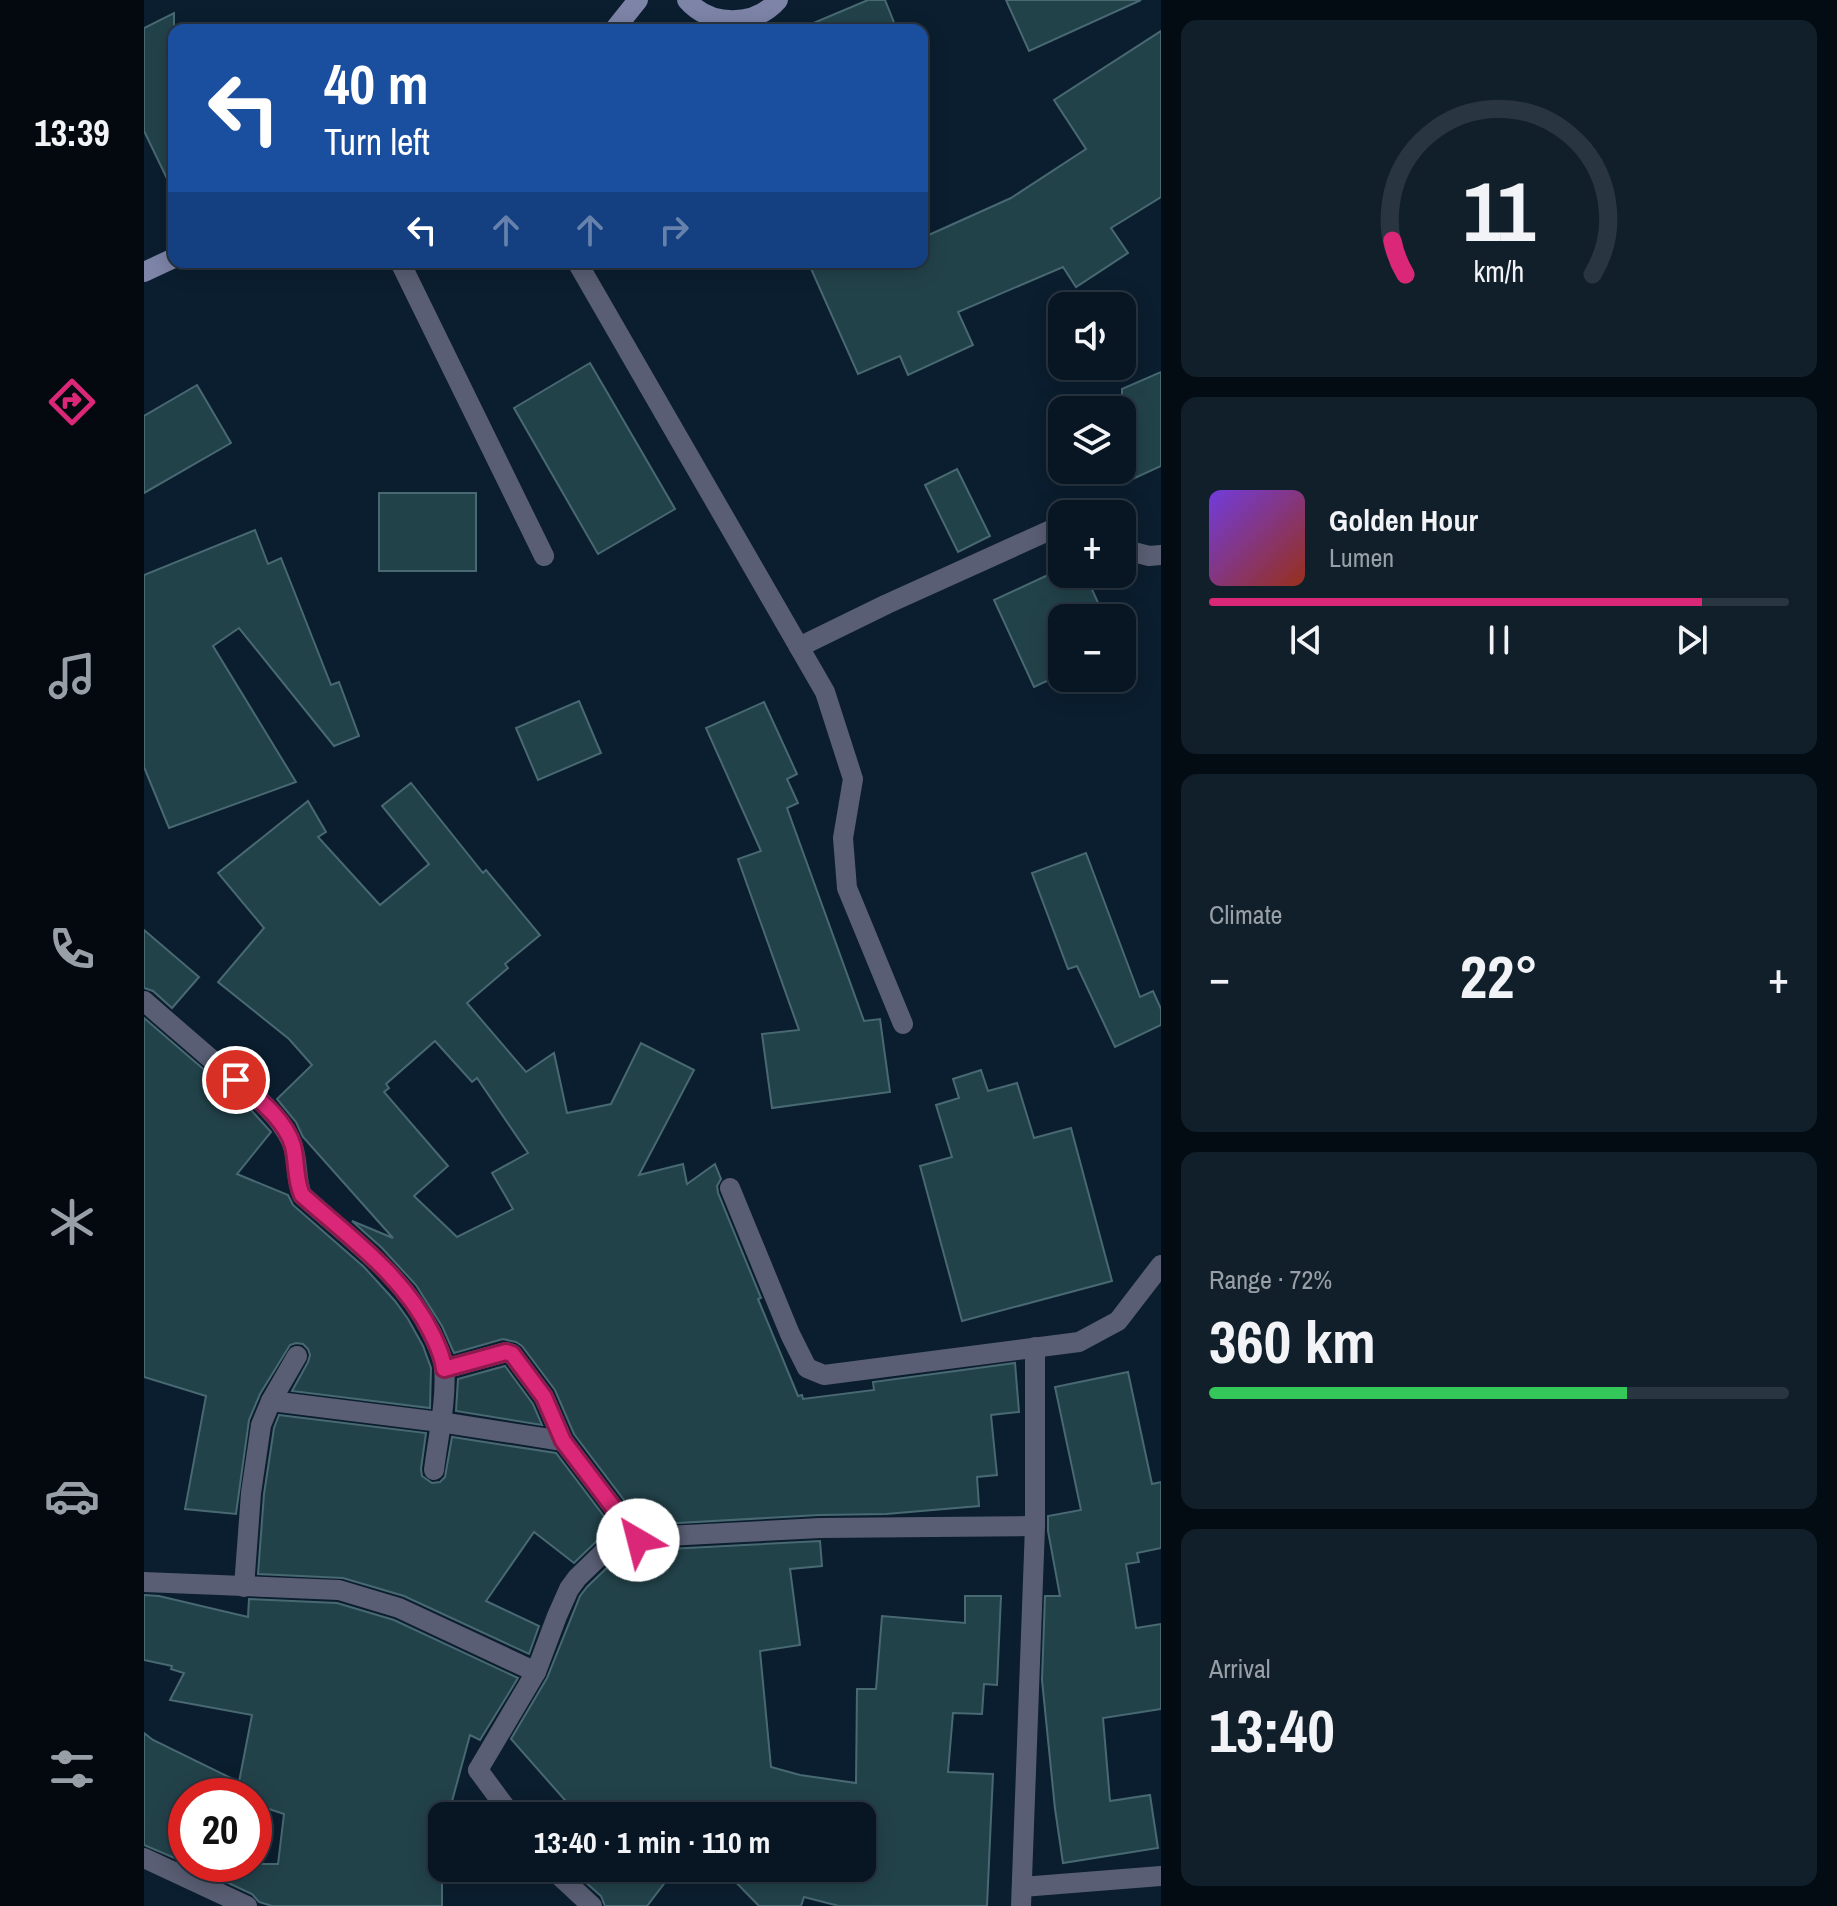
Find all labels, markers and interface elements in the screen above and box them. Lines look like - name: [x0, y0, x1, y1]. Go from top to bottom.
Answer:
- text: 40 m: [324, 46, 429, 121]
- icon: left: [192, 56, 296, 160]
- text: 13:39: [34, 109, 110, 157]
- text: Turn left: [324, 118, 430, 166]
- text: 11: [1463, 154, 1535, 266]
- icon: left: [400, 208, 444, 252]
- icon: ahead: [484, 208, 528, 252]
- icon: ahead: [568, 208, 612, 252]
- icon: right: [652, 208, 696, 252]
- text: km/h: [1474, 252, 1524, 291]
- map controls: [1048, 292, 1136, 692]
- button: sound: [1048, 292, 1136, 380]
- icon: directions: [44, 374, 100, 430]
- button: layers: [1048, 396, 1136, 484]
- button: +: [1048, 500, 1136, 588]
- text: Golden Hour: [1329, 500, 1478, 540]
- text: Lumen: [1329, 540, 1394, 575]
- button: −: [1048, 604, 1136, 692]
- icon: previous: [1284, 618, 1328, 662]
- icon: pause: [1477, 618, 1521, 662]
- icon: next: [1670, 618, 1714, 662]
- icon: music: [44, 648, 100, 704]
- text: Climate: [1209, 897, 1282, 932]
- icon: phone: [44, 921, 100, 977]
- text: 22°: [1460, 936, 1538, 1017]
- text: −: [1209, 947, 1230, 1007]
- text: +: [1768, 947, 1789, 1007]
- pin: [202, 1046, 270, 1114]
- icon: arrive: [214, 1058, 258, 1102]
- icon: climate: [44, 1194, 100, 1250]
- text: Range · 72%: [1209, 1262, 1332, 1297]
- text: 360 km: [1209, 1301, 1376, 1382]
- icon: car: [44, 1468, 100, 1524]
- position arrow: [596, 1498, 680, 1582]
- text: Arrival: [1209, 1651, 1271, 1686]
- text: 13:40: [1209, 1690, 1335, 1771]
- icon: filters: [44, 1741, 100, 1797]
- speed limit sign: 20: [168, 1778, 272, 1882]
- text: 13:40 · 1 min · 110 m: [534, 1822, 770, 1862]

